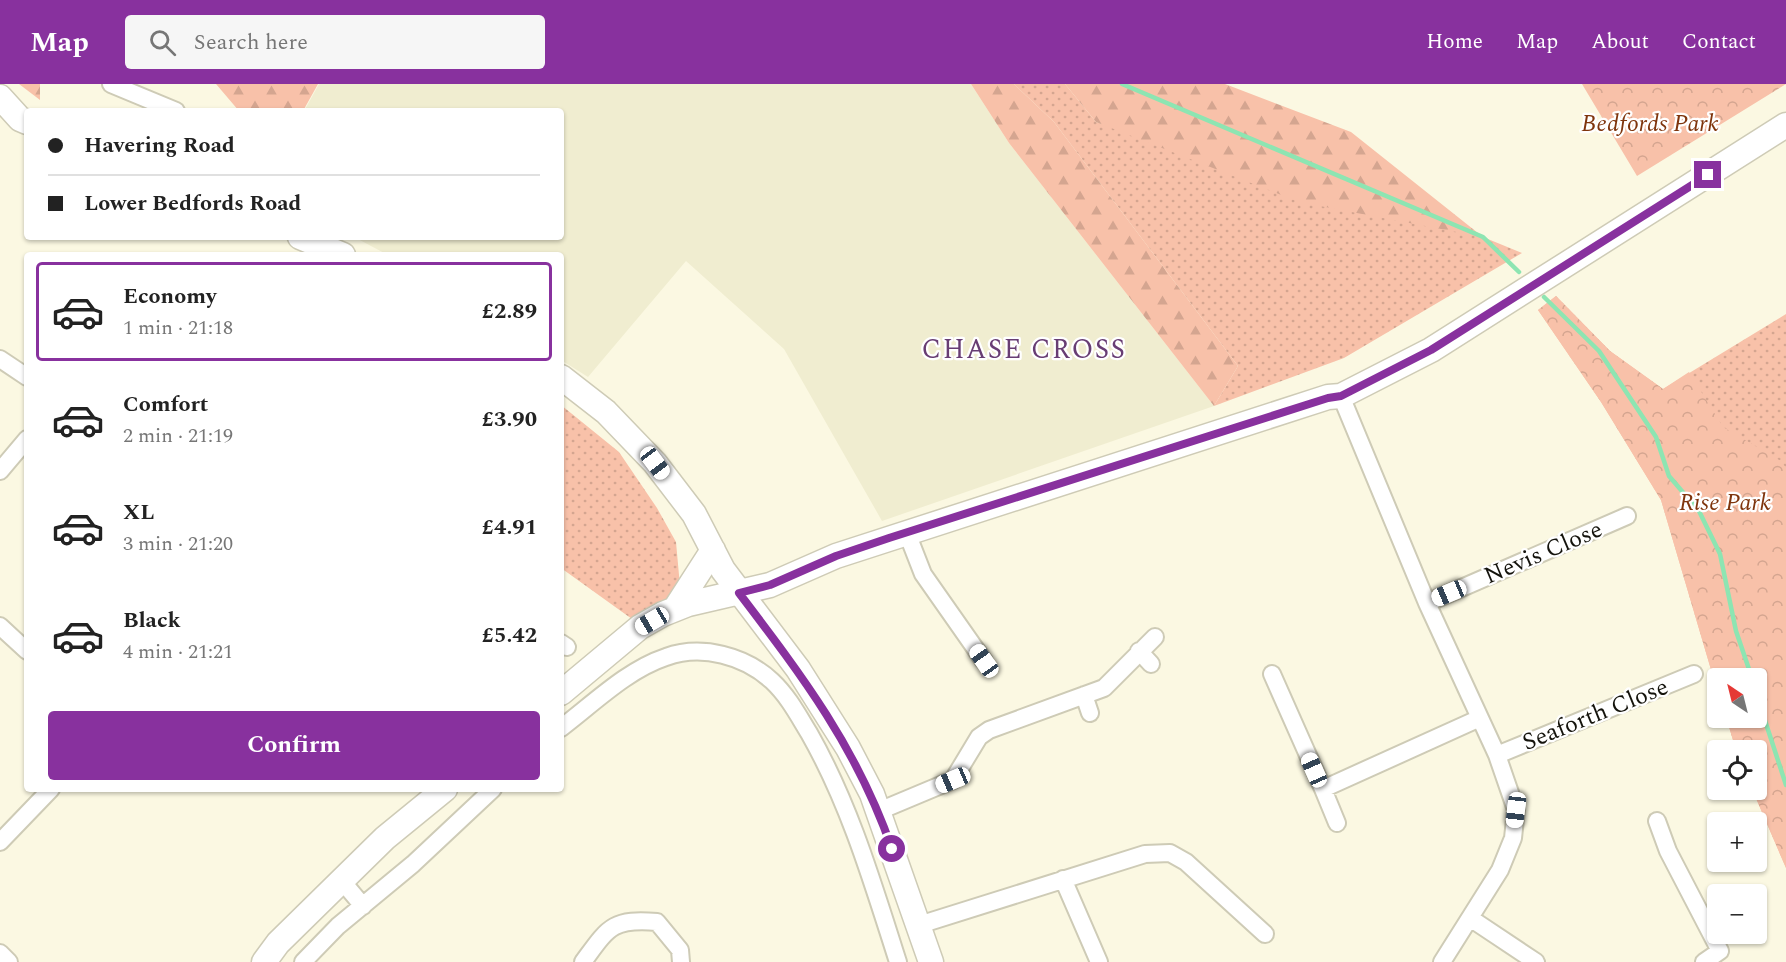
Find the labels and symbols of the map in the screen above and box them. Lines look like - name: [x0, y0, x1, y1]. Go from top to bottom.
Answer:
- park label: Bedfords Park: [1581, 106, 1719, 142]
- route end: [1694, 161, 1721, 188]
- district label: CHASE CROSS: [922, 329, 1126, 371]
- car: [637, 443, 673, 483]
- park label: Rise Park: [1679, 485, 1771, 521]
- street label: Nevis Close: [1479, 512, 1608, 594]
- car: [1429, 578, 1469, 608]
- car: [632, 604, 672, 638]
- car: [966, 641, 1002, 681]
- north arrow: [1707, 668, 1767, 728]
- street label: Seaforth Close: [1517, 669, 1674, 761]
- car: [1298, 750, 1330, 790]
- car: [933, 765, 973, 795]
- car: [1505, 791, 1527, 829]
- route start: [878, 835, 905, 862]

